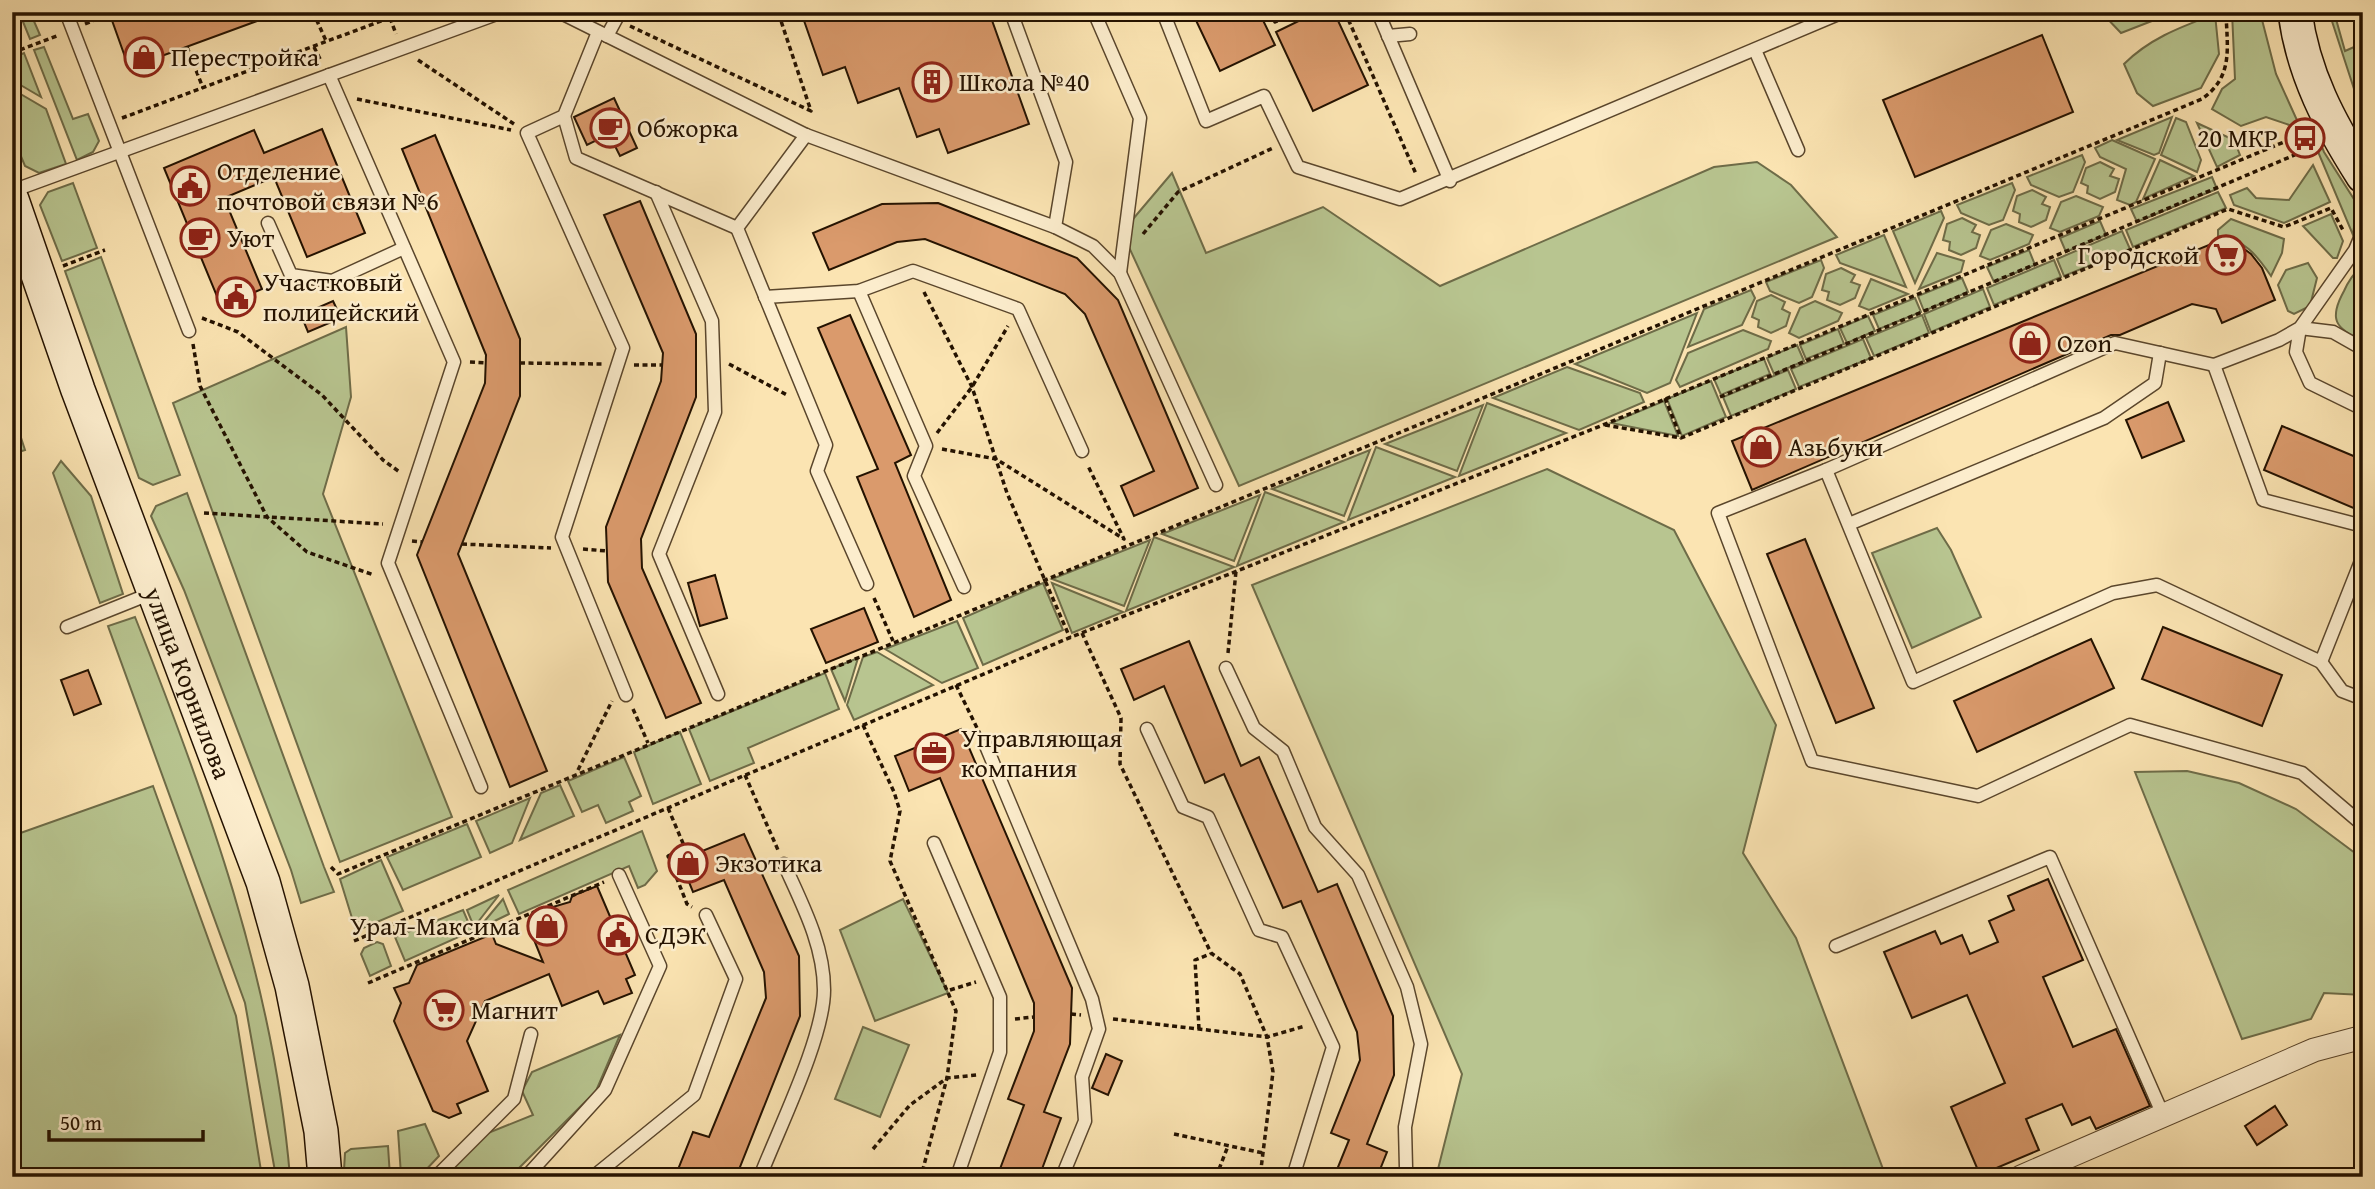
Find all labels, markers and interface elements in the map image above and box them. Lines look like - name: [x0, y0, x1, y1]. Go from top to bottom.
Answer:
- shop icon: Перестройка: [123, 36, 165, 78]
- place label: Перестройка: [171, 37, 320, 76]
- building icon: Школа №40: [911, 61, 953, 103]
- place label: Школа №40: [959, 62, 1090, 101]
- cafe icon: Обжорка: [589, 107, 631, 149]
- place label: Обжорка: [637, 108, 739, 147]
- bus stop icon: 20 МКР: [2284, 117, 2326, 159]
- place label: 20 МКР: [2197, 118, 2278, 157]
- place label: Отделение почтовой связи №6: [217, 151, 439, 220]
- public building icon: Отделение почтовой связи №6: [169, 165, 211, 207]
- cafe icon: Уют: [179, 217, 221, 259]
- place label: Уют: [227, 218, 275, 257]
- supermarket icon: Городской: [2205, 234, 2247, 276]
- place label: Городской: [2078, 235, 2199, 274]
- place label: Участковый полицейский: [263, 262, 419, 331]
- public building icon: Участковый полицейский: [215, 276, 257, 318]
- shop icon: Ozon: [2009, 322, 2051, 364]
- place label: Ozon: [2057, 323, 2112, 362]
- shop icon: Азьбуки: [1740, 426, 1782, 468]
- place label: Азьбуки: [1788, 427, 1883, 466]
- street label: улица Корнилова: [134, 580, 243, 785]
- place label: Управляющая компания: [961, 718, 1122, 787]
- office icon: Управляющая компания: [913, 732, 955, 774]
- shop icon: Экзотика: [667, 842, 709, 884]
- place label: Экзотика: [715, 843, 823, 882]
- shop icon: Урал-Максима: [526, 905, 568, 947]
- place label: Урал-Максима: [350, 906, 521, 945]
- public building icon: СДЭК: [597, 914, 639, 956]
- place label: СДЭК: [645, 915, 707, 954]
- supermarket icon: Магнит: [423, 989, 465, 1031]
- place label: Магнит: [471, 990, 558, 1029]
- scale bar: [49, 1098, 203, 1142]
- text: 50 m: [60, 1107, 102, 1138]

